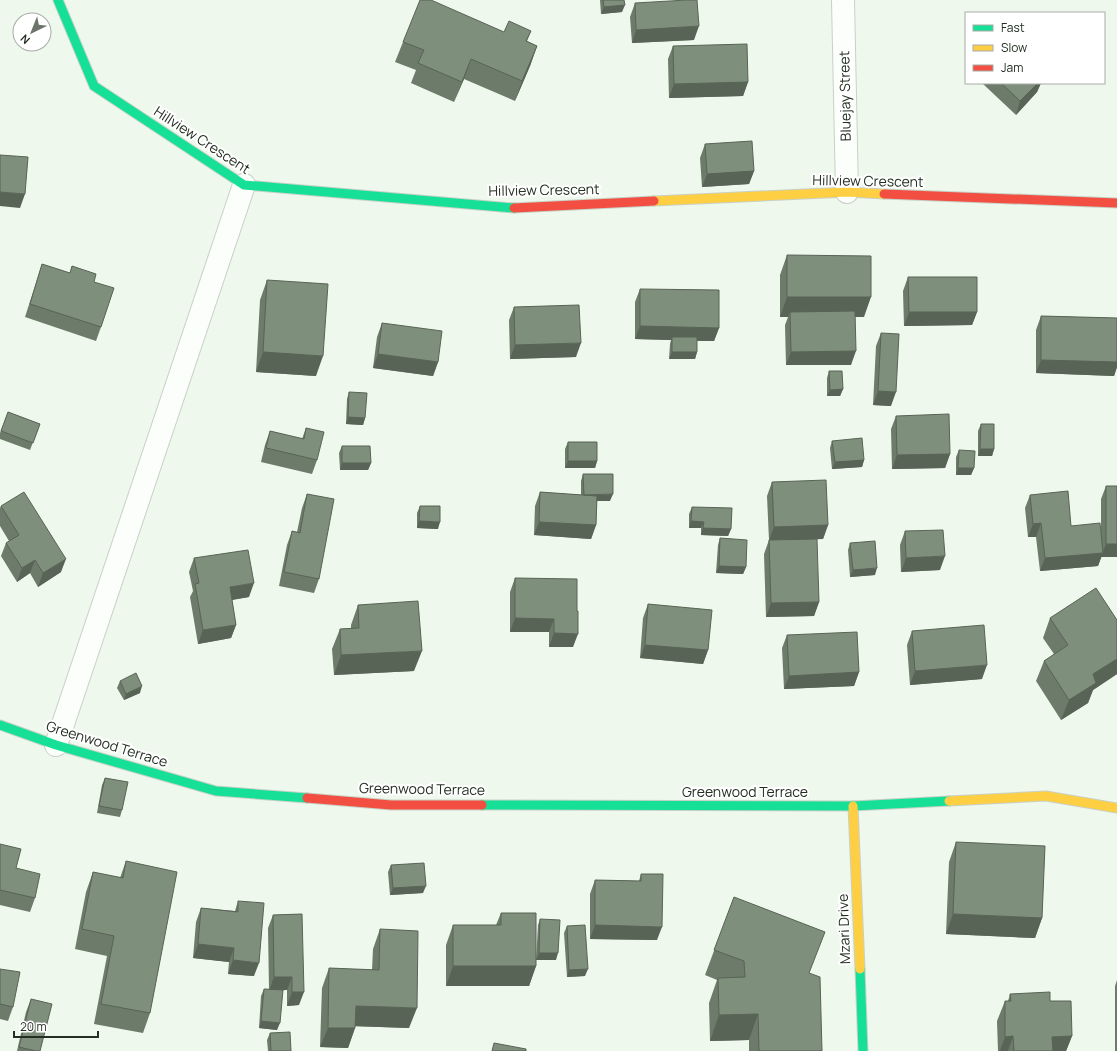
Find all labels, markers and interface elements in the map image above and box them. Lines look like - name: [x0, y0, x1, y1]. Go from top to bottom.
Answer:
- north arrow: [12, 12, 52, 52]
- legend: [965, 12, 1105, 84]
- text: Fast: [1001, 19, 1025, 36]
- text: N: [17, 31, 33, 48]
- text: Slow: [1001, 39, 1027, 56]
- street label: Bluejay Street: [834, 50, 855, 141]
- text: Jam: [1001, 59, 1023, 76]
- street label: Hillview Crescent: [150, 101, 254, 178]
- street label: Hillview Crescent: [812, 170, 924, 191]
- street label: Hillview Crescent: [488, 179, 600, 200]
- street label: Greenwood Terrace: [44, 716, 170, 771]
- street label: Greenwood Terrace: [359, 778, 485, 799]
- street label: Greenwood Terrace: [682, 782, 808, 801]
- street label: Mzari Drive: [833, 894, 854, 965]
- scale bar: [14, 1013, 98, 1039]
- text: 20 m: [20, 1018, 47, 1035]

